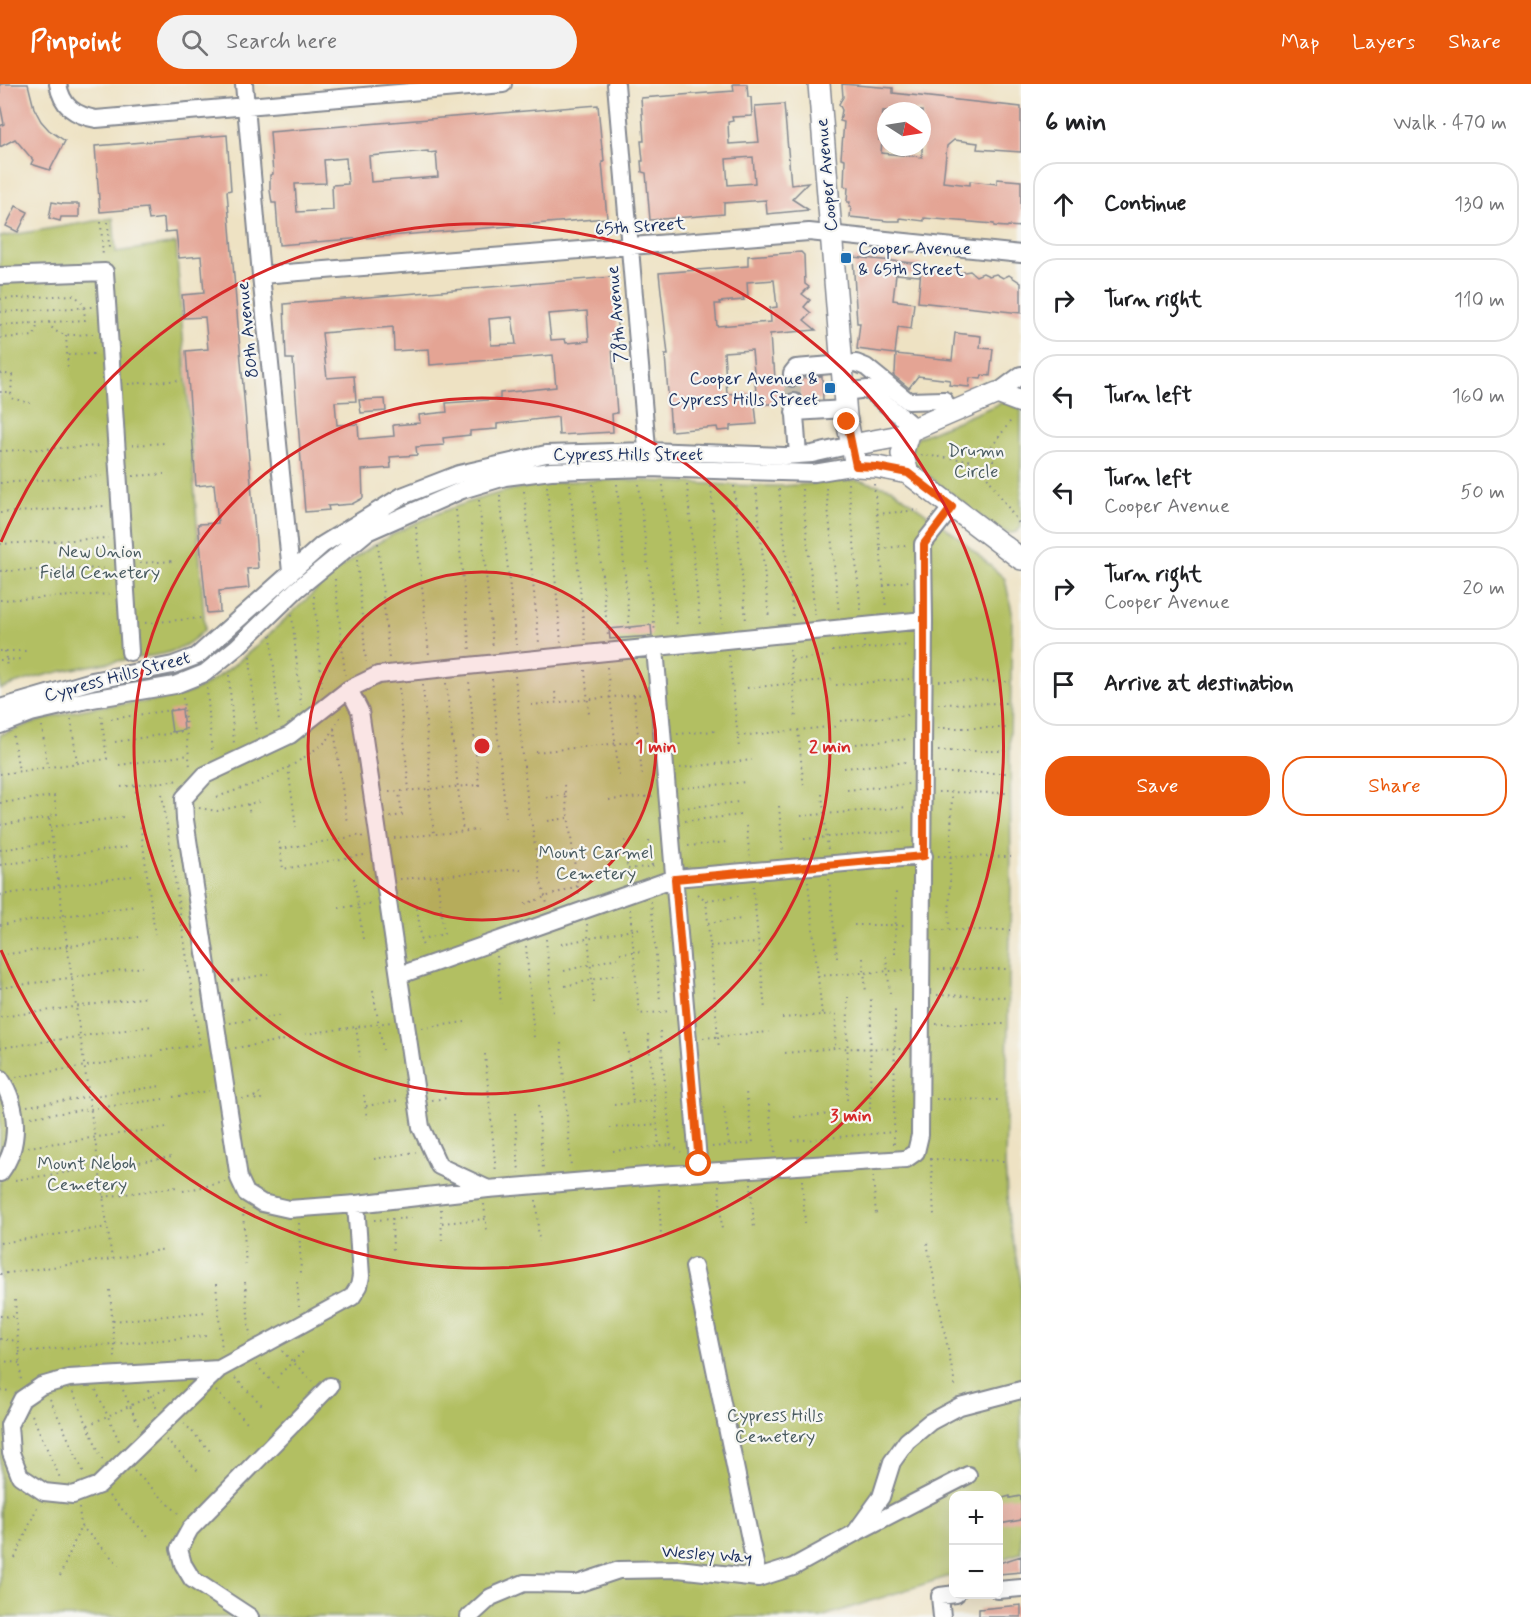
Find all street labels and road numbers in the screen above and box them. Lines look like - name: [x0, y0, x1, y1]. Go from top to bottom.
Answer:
- street label: Cooper Avenue: [810, 117, 844, 232]
- street label: 65th Street: [594, 212, 686, 242]
- street label: 78th Avenue: [601, 264, 633, 363]
- street label: 80th Avenue: [231, 280, 265, 379]
- street label: Cypress Hills Street: [553, 443, 703, 467]
- street label: Cypress Hills Street: [42, 646, 193, 708]
- street label: Wesley Way: [661, 1540, 753, 1570]

